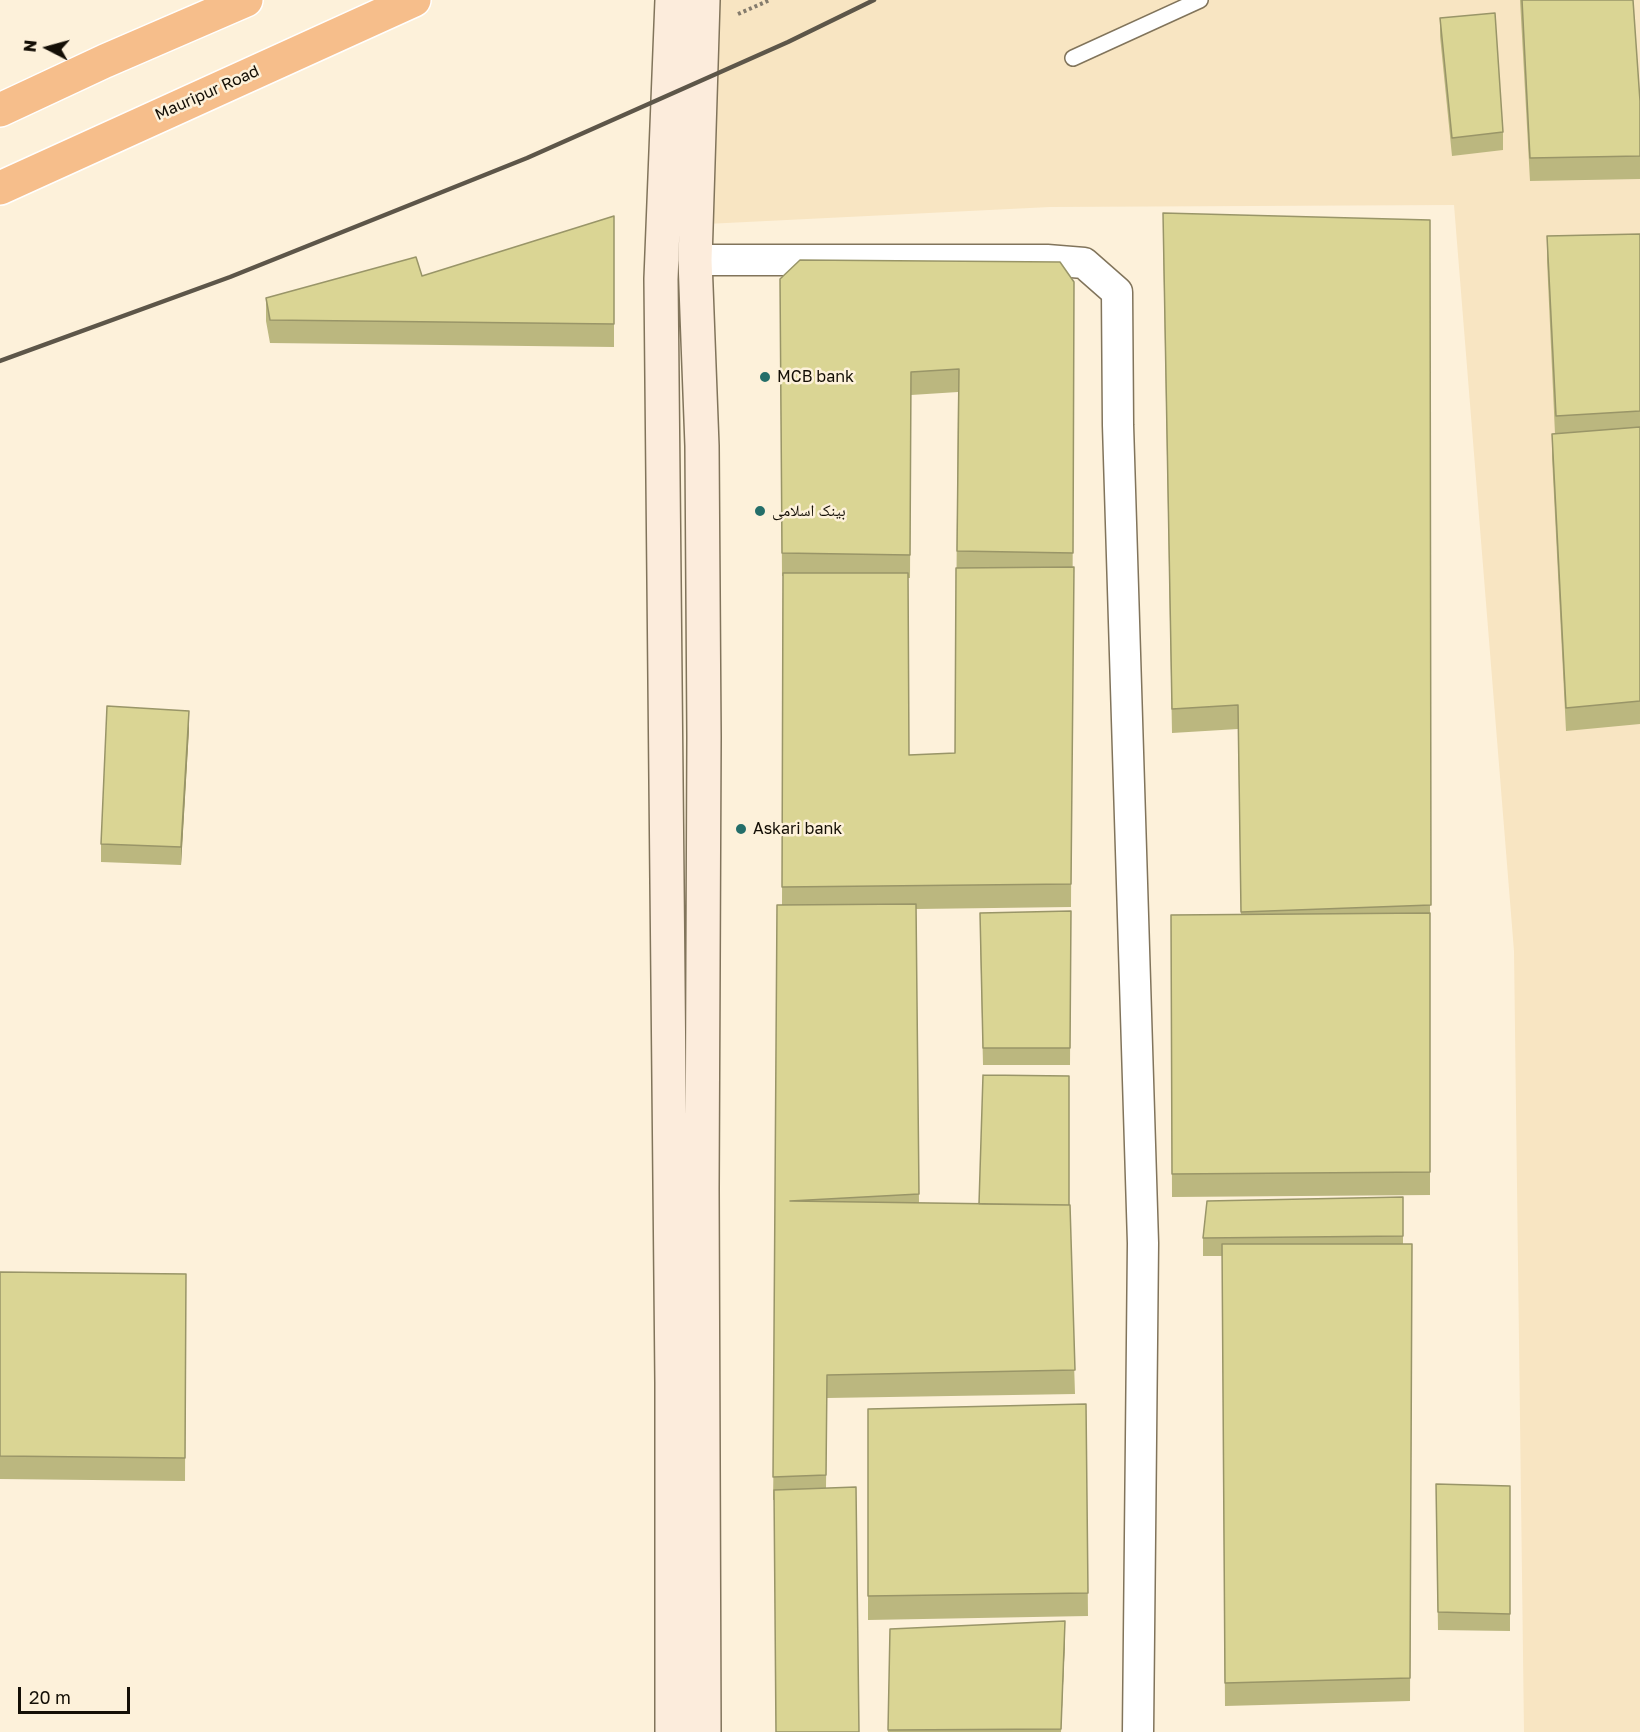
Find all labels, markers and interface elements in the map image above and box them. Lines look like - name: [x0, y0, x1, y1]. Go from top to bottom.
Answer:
- north arrow: [18, 18, 78, 78]
- text: N: [20, 39, 41, 53]
- street label: Mauripur Road: [152, 61, 262, 125]
- place label: MCB bank: [777, 367, 854, 387]
- marker: MCB bank: [758, 370, 772, 384]
- place label: بینک اسلامی: [772, 501, 846, 521]
- marker: بینک اسلامی: [753, 504, 767, 518]
- place label: Askari bank: [753, 819, 842, 839]
- marker: Askari bank: [734, 822, 748, 836]
- scale bar: [21, 1675, 134, 1713]
- text: 20 m: [29, 1686, 71, 1708]

